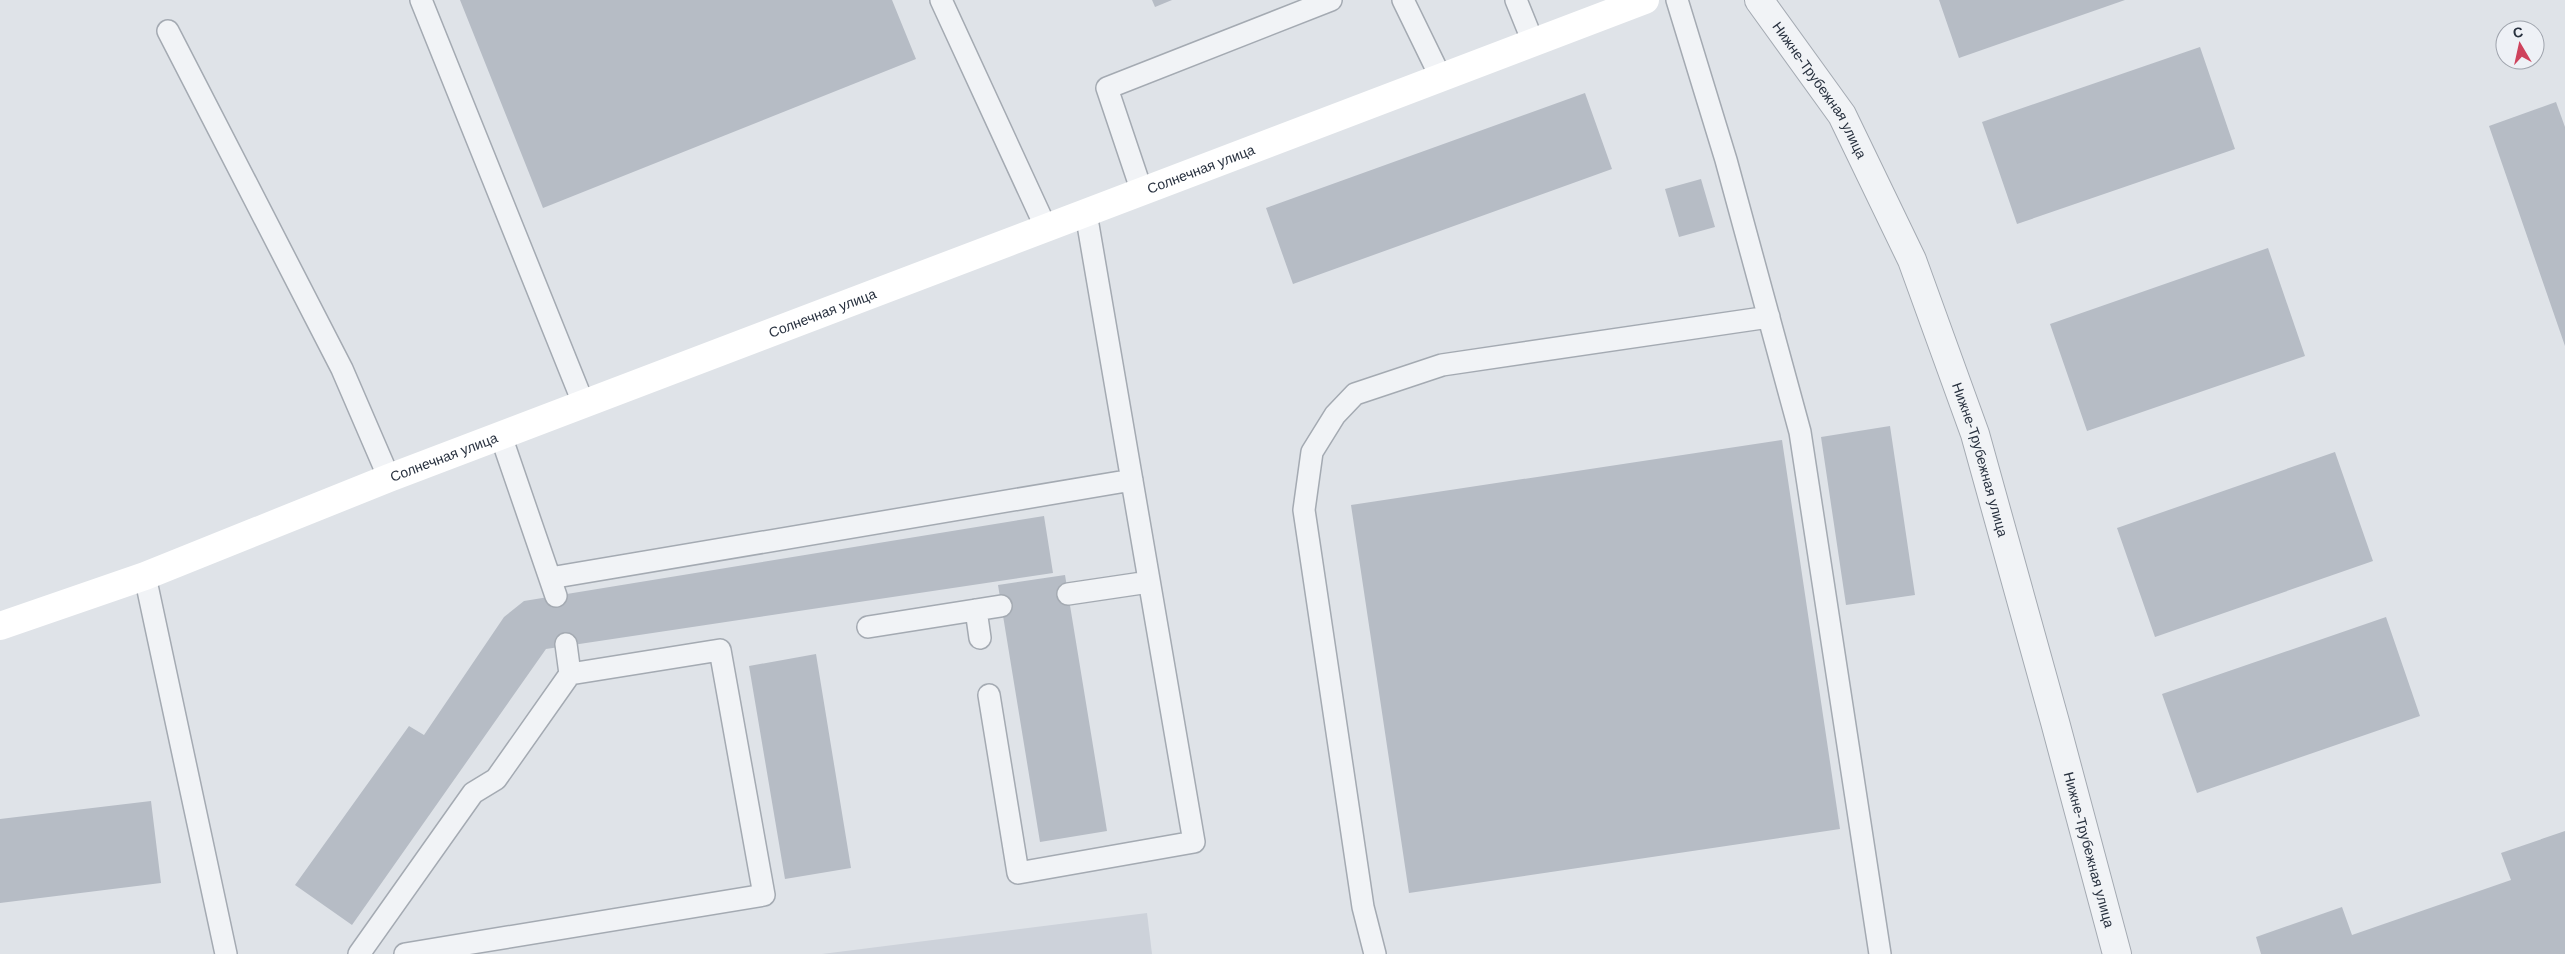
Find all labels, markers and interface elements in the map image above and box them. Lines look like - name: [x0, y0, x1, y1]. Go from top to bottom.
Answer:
- street label: Нижне-Трубежная улица: [1769, 19, 1870, 161]
- north arrow: [2495, 20, 2545, 70]
- text: С: [2512, 23, 2524, 41]
- street label: Солнечная улица: [1145, 141, 1257, 197]
- street label: Солнечная улица: [766, 285, 879, 341]
- street label: Нижне-Трубежная улица: [1949, 380, 2011, 539]
- street label: Солнечная улица: [388, 429, 500, 485]
- street label: Нижне-Трубежная улица: [2061, 770, 2118, 930]

